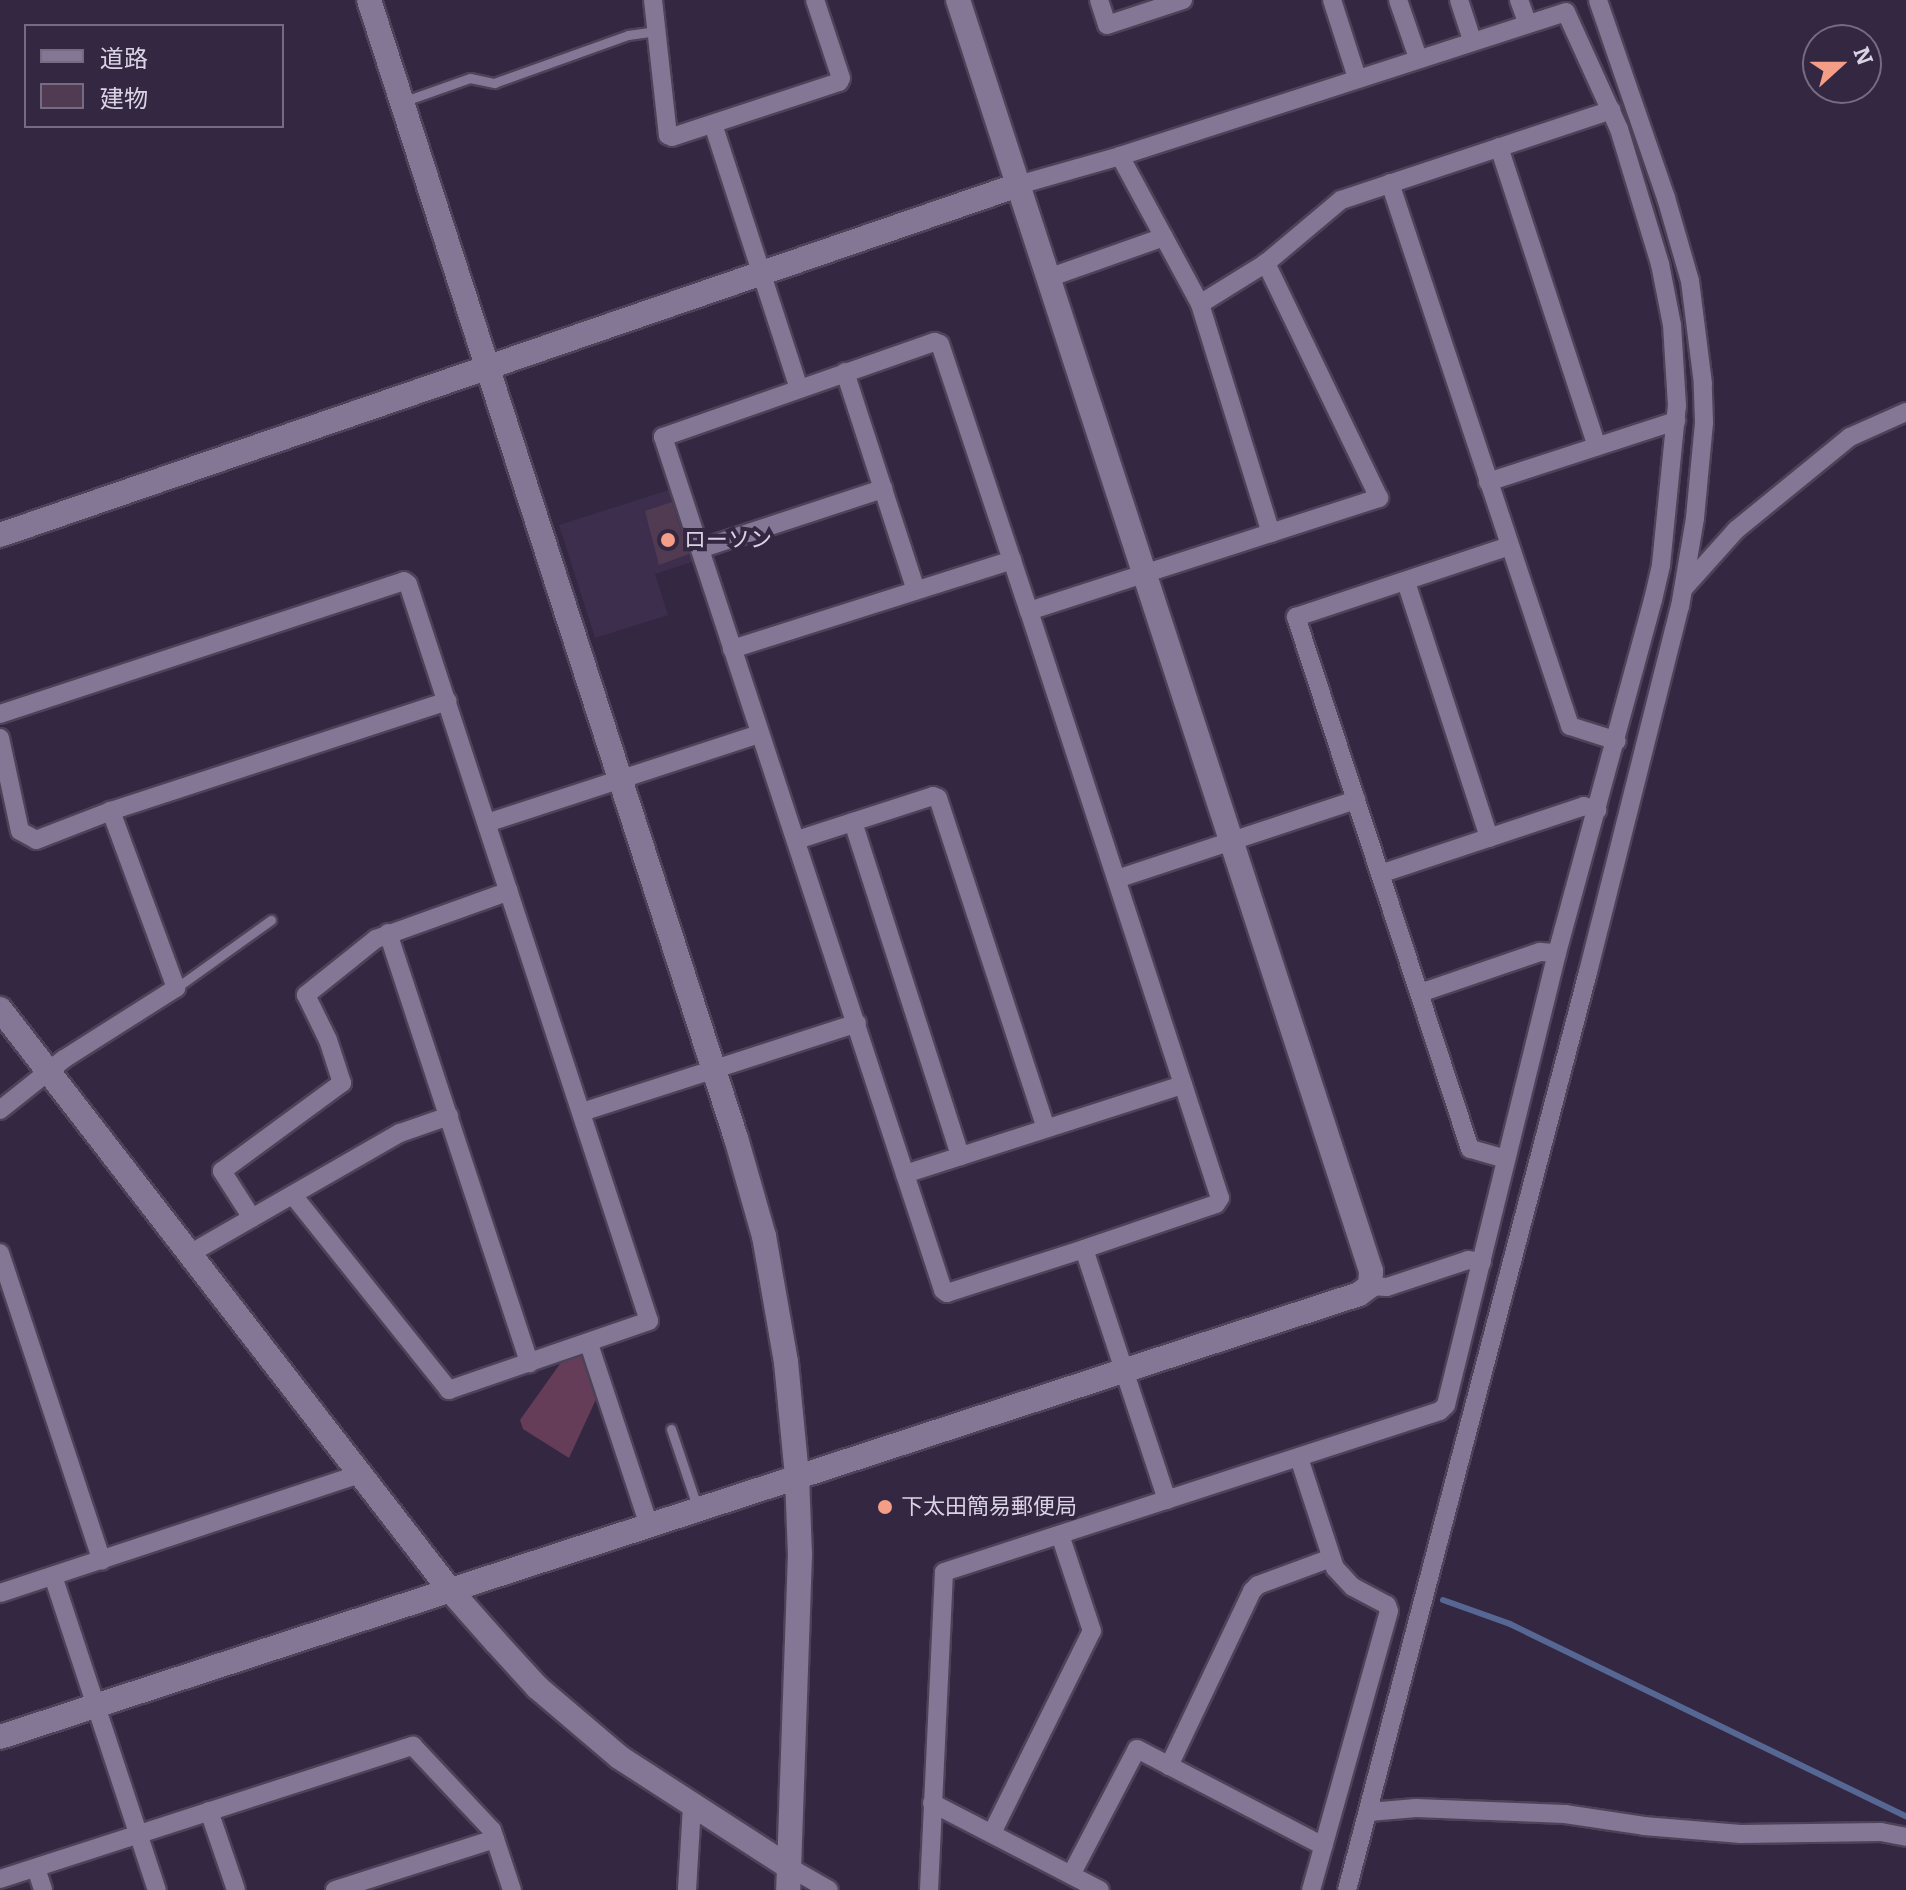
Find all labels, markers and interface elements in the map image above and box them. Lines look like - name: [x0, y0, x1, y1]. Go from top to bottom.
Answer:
- legend: [24, 24, 284, 128]
- north arrow: [1802, 24, 1882, 104]
- text: N: [1847, 43, 1879, 69]
- text: 道路: [100, 45, 148, 73]
- text: 建物: [100, 85, 148, 113]
- place label: ローソン: [684, 527, 772, 553]
- marker: ローソン: [659, 531, 677, 549]
- place label: 下太田簡易郵便局: [901, 1494, 1077, 1520]
- marker: 下太田簡易郵便局: [876, 1498, 894, 1516]

